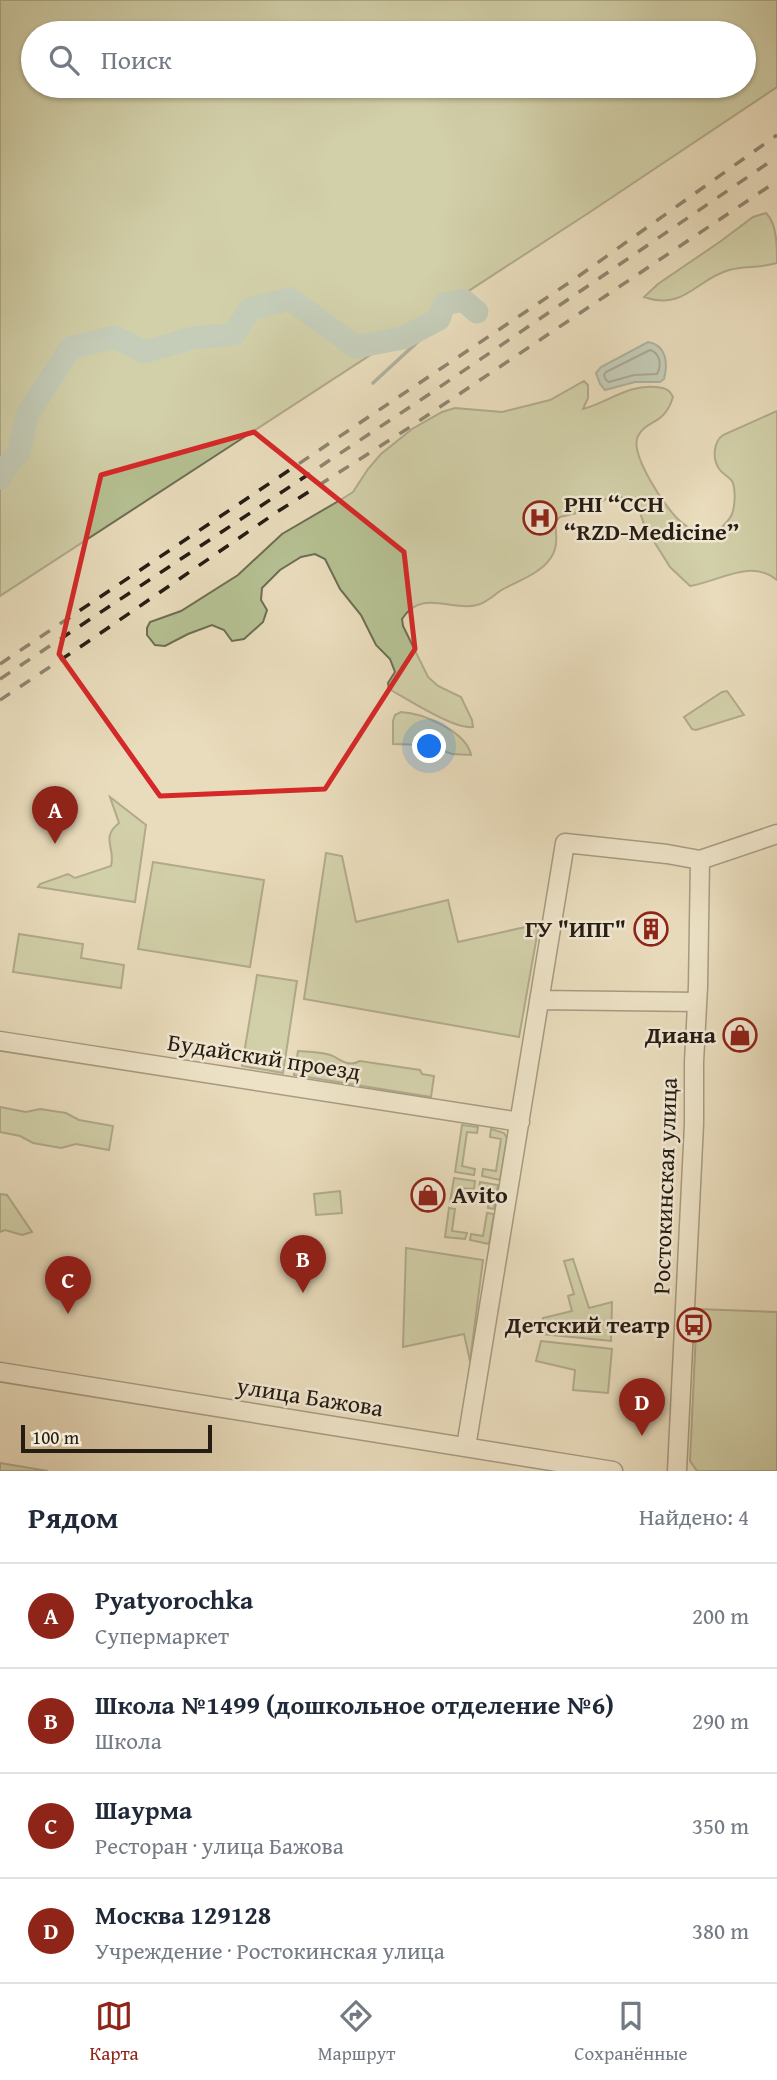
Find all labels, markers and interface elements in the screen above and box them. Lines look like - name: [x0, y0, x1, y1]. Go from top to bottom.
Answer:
- search box: [21, 21, 756, 98]
- text: Поиск: [101, 40, 172, 79]
- icon: search: [45, 41, 83, 79]
- place label: PHI “CCH “RZD-Medicine”: [564, 486, 739, 549]
- hospital icon: PHI “CCH “RZD-Medicine”: [521, 499, 559, 537]
- your location: [412, 729, 446, 763]
- pin: A: [32, 786, 78, 844]
- building icon: ГУ "ИПГ": [632, 910, 670, 948]
- place label: ГУ "ИПГ": [525, 911, 626, 946]
- shop icon: Диана: [721, 1016, 759, 1054]
- place label: Диана: [644, 1017, 717, 1052]
- street label: Будайский проезд: [165, 1024, 363, 1089]
- street label: Ростокинская улица: [643, 1076, 686, 1295]
- shop icon: Avito: [409, 1176, 447, 1214]
- place label: Avito: [452, 1177, 508, 1212]
- pin: B: [280, 1235, 326, 1293]
- pin: C: [45, 1256, 91, 1314]
- bus stop icon: Детский театр: [675, 1306, 713, 1344]
- place label: Детский театр: [504, 1307, 670, 1342]
- street label: улица Бажова: [233, 1367, 386, 1425]
- pin: D: [619, 1378, 665, 1436]
- scale bar: [21, 1422, 212, 1454]
- text: 100 m: [32, 1423, 79, 1451]
- text: Рядом: [28, 1495, 119, 1539]
- text: Найдено: 4: [639, 1500, 749, 1533]
- text: Pyatyorochka: [95, 1580, 253, 1619]
- text: A: [44, 1599, 58, 1632]
- text: 200 m: [692, 1599, 749, 1632]
- text: Супермаркет: [95, 1619, 229, 1652]
- text: Школа №1499 (дошкольное отделение №6): [95, 1685, 614, 1724]
- text: B: [44, 1704, 58, 1737]
- text: 290 m: [692, 1704, 749, 1737]
- text: Школа: [95, 1724, 162, 1757]
- text: Шаурма: [95, 1790, 192, 1829]
- text: C: [44, 1809, 58, 1842]
- text: 350 m: [692, 1809, 749, 1842]
- text: Ресторан · улица Бажова: [95, 1829, 344, 1862]
- text: Москва 129128: [95, 1895, 271, 1934]
- text: D: [44, 1914, 58, 1947]
- text: 380 m: [692, 1914, 749, 1947]
- text: Учреждение · Ростокинская улица: [95, 1934, 445, 1967]
- tab: Карта: [89, 1997, 139, 2067]
- tab: Маршрут: [318, 1997, 395, 2067]
- tab: Сохранённые: [574, 1997, 687, 2067]

